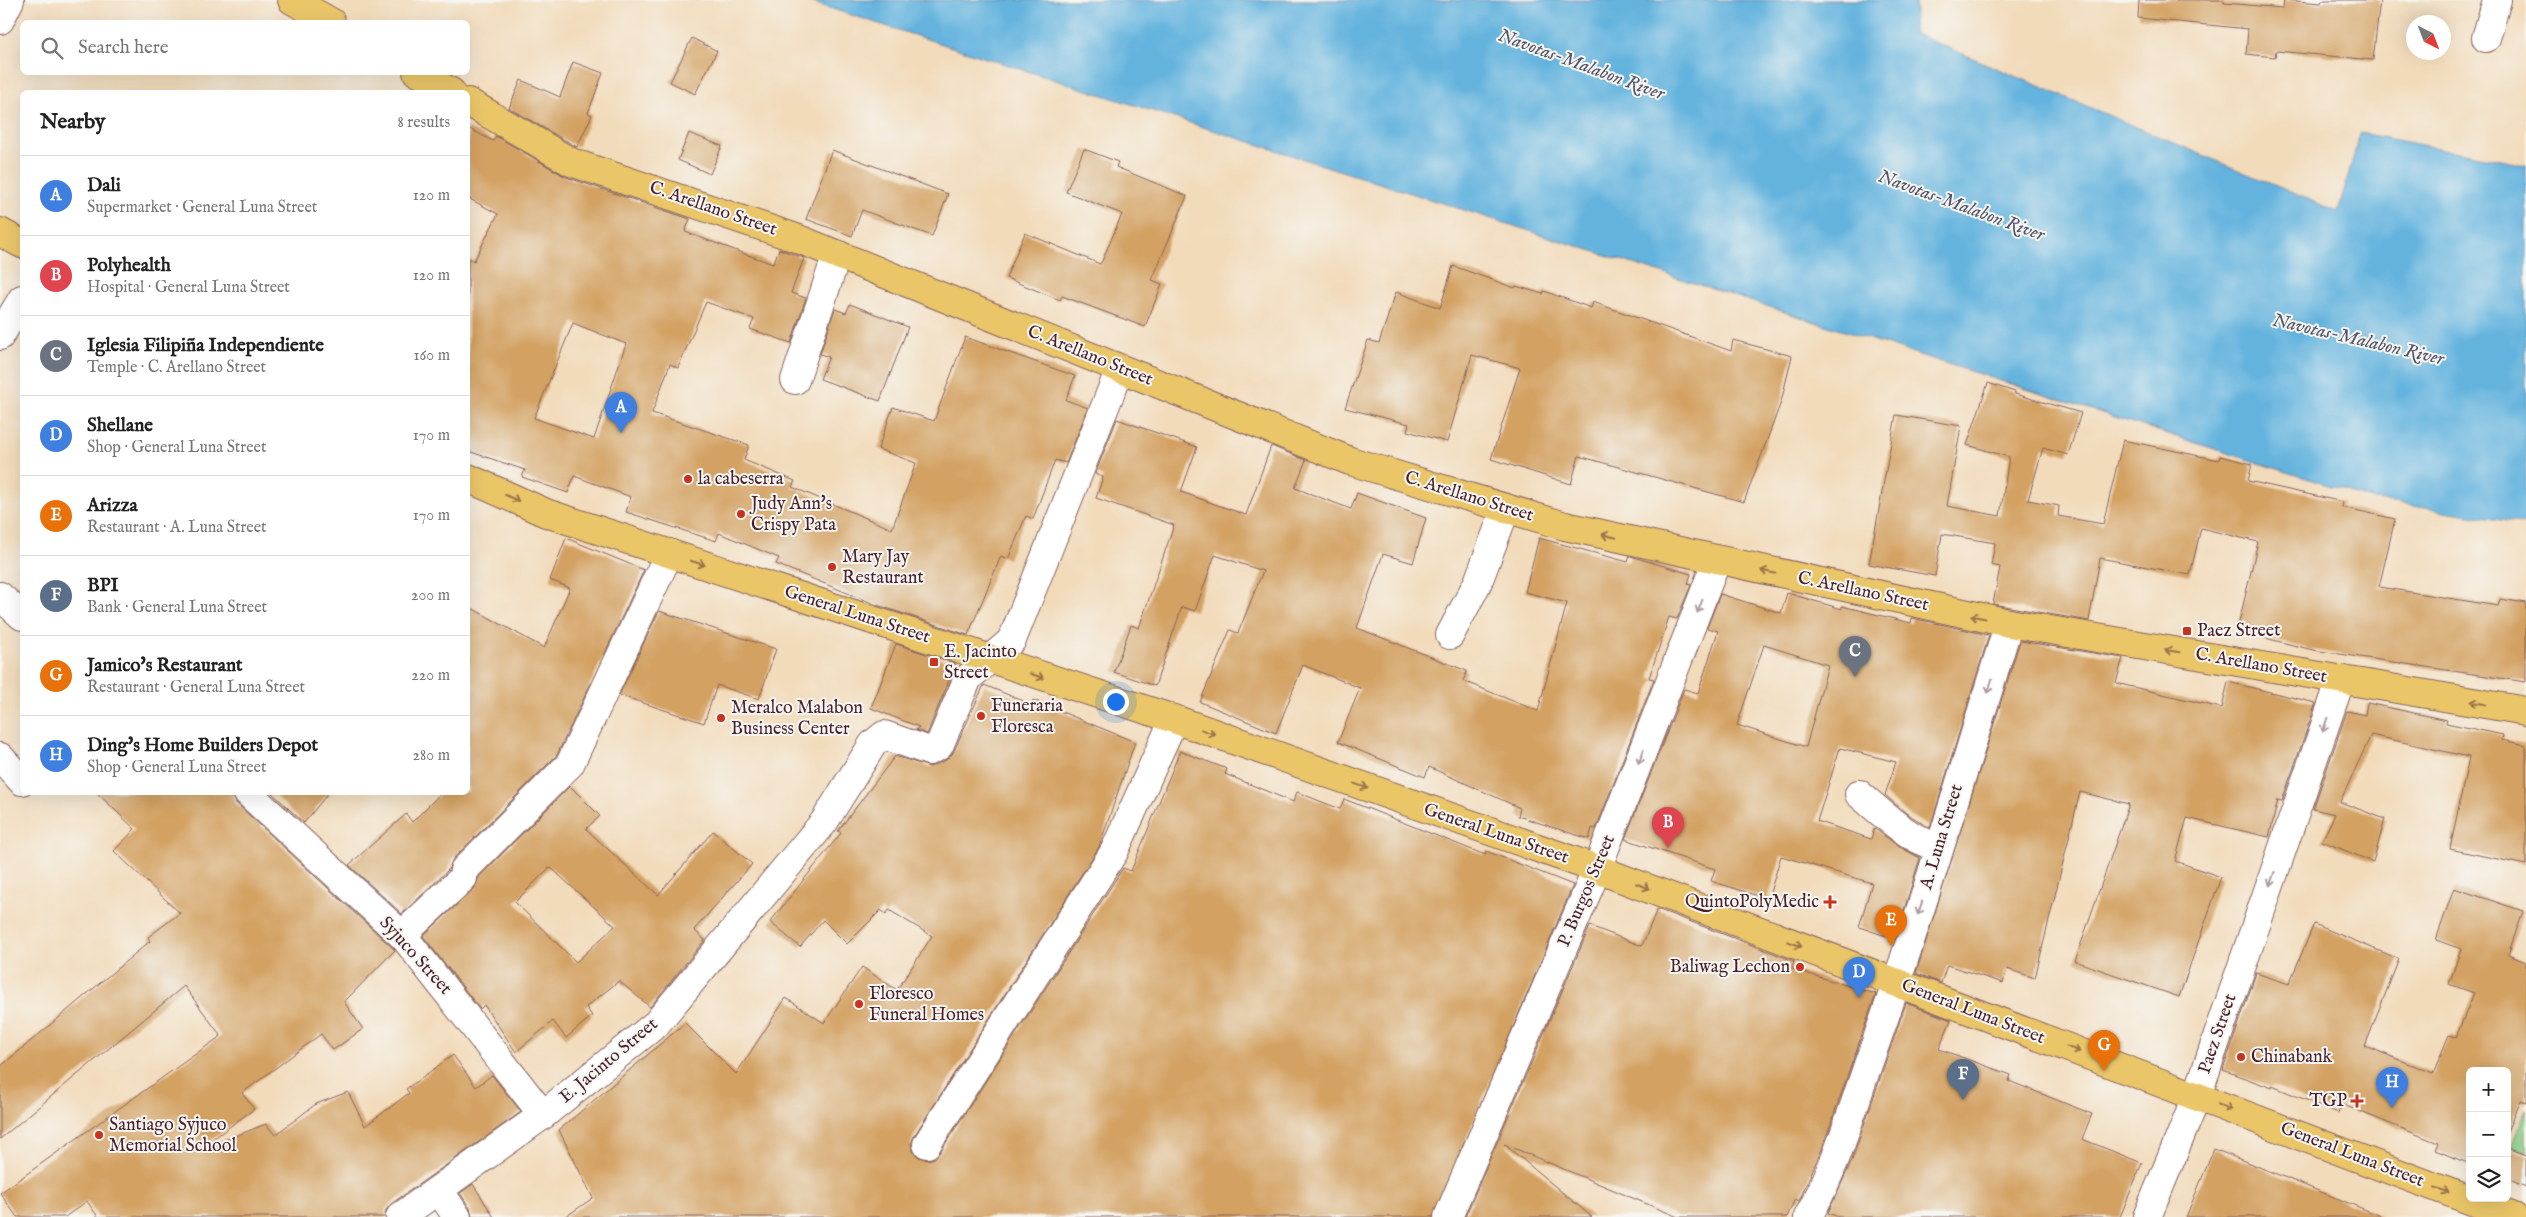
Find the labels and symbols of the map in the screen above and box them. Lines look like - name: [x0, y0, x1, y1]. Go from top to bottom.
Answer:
- north arrow: [2406, 15, 2451, 60]
- water label: Navotas-Malabon River: [1494, 24, 1669, 107]
- water label: Navotas-Malabon River: [1874, 165, 2049, 248]
- street label: C. Arellano Street: [646, 176, 780, 242]
- water label: Navotas-Malabon River: [2270, 309, 2448, 372]
- street label: C. Arellano Street: [1024, 320, 1156, 392]
- pin: A: [605, 392, 637, 433]
- street label: C. Arellano Street: [1402, 467, 1536, 527]
- place label: la cabeserra: [698, 468, 784, 491]
- marker: la cabeserra: [682, 473, 694, 485]
- one-way arrow: [504, 493, 519, 503]
- place label: Judy Ann's Crispy Pata: [749, 493, 836, 537]
- marker: Judy Ann's Crispy Pata: [735, 508, 747, 520]
- one-way arrow: [1602, 531, 1618, 540]
- place label: Mary Jay Restaurant: [842, 546, 924, 590]
- one-way arrow: [690, 558, 706, 568]
- marker: Mary Jay Restaurant: [826, 561, 838, 573]
- one-way arrow: [1760, 567, 1776, 576]
- street label: C. Arellano Street: [1795, 567, 1931, 617]
- street label: General Luna Street: [781, 581, 933, 649]
- one-way arrow: [1694, 598, 1704, 613]
- one-way arrow: [1970, 611, 1986, 621]
- place label: Paez Street: [2197, 620, 2280, 643]
- marker: Paez Street: [2181, 625, 2193, 637]
- pin: C: [1839, 636, 1871, 677]
- place label: E. Jacinto Street: [944, 641, 1017, 685]
- street label: C. Arellano Street: [2193, 643, 2329, 689]
- one-way arrow: [2165, 645, 2181, 655]
- marker: E. Jacinto Street: [928, 656, 940, 668]
- one-way arrow: [1029, 671, 1045, 681]
- one-way arrow: [1984, 678, 1994, 694]
- your location: [1103, 689, 1129, 715]
- place label: Funeraria Floresca: [991, 695, 1063, 739]
- place label: Meralco Malabon Business Center: [731, 697, 863, 741]
- one-way arrow: [2470, 697, 2486, 707]
- marker: Funeraria Floresca: [975, 710, 987, 722]
- marker: Meralco Malabon Business Center: [715, 712, 727, 724]
- one-way arrow: [2320, 717, 2329, 733]
- one-way arrow: [1200, 728, 1216, 737]
- one-way arrow: [1636, 749, 1645, 764]
- one-way arrow: [1353, 782, 1369, 791]
- street label: A. Luna Street: [1915, 782, 1969, 893]
- street label: General Luna Street: [1420, 798, 1572, 870]
- pin: B: [1652, 807, 1684, 848]
- street label: P. Burgos Street: [1553, 831, 1621, 951]
- one-way arrow: [2267, 871, 2276, 886]
- one-way arrow: [1635, 882, 1650, 891]
- place label: QuintoPolyMedic: [1685, 891, 1819, 914]
- marker: QuintoPolyMedic: [1823, 895, 1837, 909]
- one-way arrow: [1914, 900, 1924, 916]
- pin: E: [1875, 905, 1907, 946]
- street label: Syjuco Street: [374, 912, 456, 1000]
- one-way arrow: [1787, 940, 1802, 949]
- place label: Baliwag Lechon: [1670, 956, 1790, 979]
- pin: D: [1843, 957, 1875, 998]
- marker: Baliwag Lechon: [1794, 961, 1806, 973]
- street label: General Luna Street: [1898, 974, 2048, 1050]
- place label: Floresco Funeral Homes: [869, 983, 984, 1027]
- street label: Paez Street: [2194, 991, 2242, 1077]
- marker: Floresco Funeral Homes: [853, 998, 865, 1010]
- street label: E. Jacinto Street: [555, 1013, 663, 1109]
- pin: G: [2088, 1030, 2120, 1071]
- one-way arrow: [2065, 1045, 2080, 1055]
- place label: Chinabank: [2251, 1046, 2333, 1069]
- marker: Chinabank: [2235, 1051, 2247, 1063]
- pin: F: [1947, 1059, 1979, 1100]
- pin: H: [2376, 1067, 2408, 1108]
- place label: TGP: [2309, 1090, 2347, 1113]
- marker: TGP: [2351, 1095, 2363, 1107]
- one-way arrow: [2217, 1103, 2232, 1112]
- place label: Santiago Syjuco Memorial School: [109, 1114, 236, 1158]
- street label: General Luna Street: [2277, 1117, 2427, 1193]
- marker: Santiago Syjuco Memorial School: [93, 1129, 105, 1141]
- one-way arrow: [2434, 1186, 2449, 1195]

